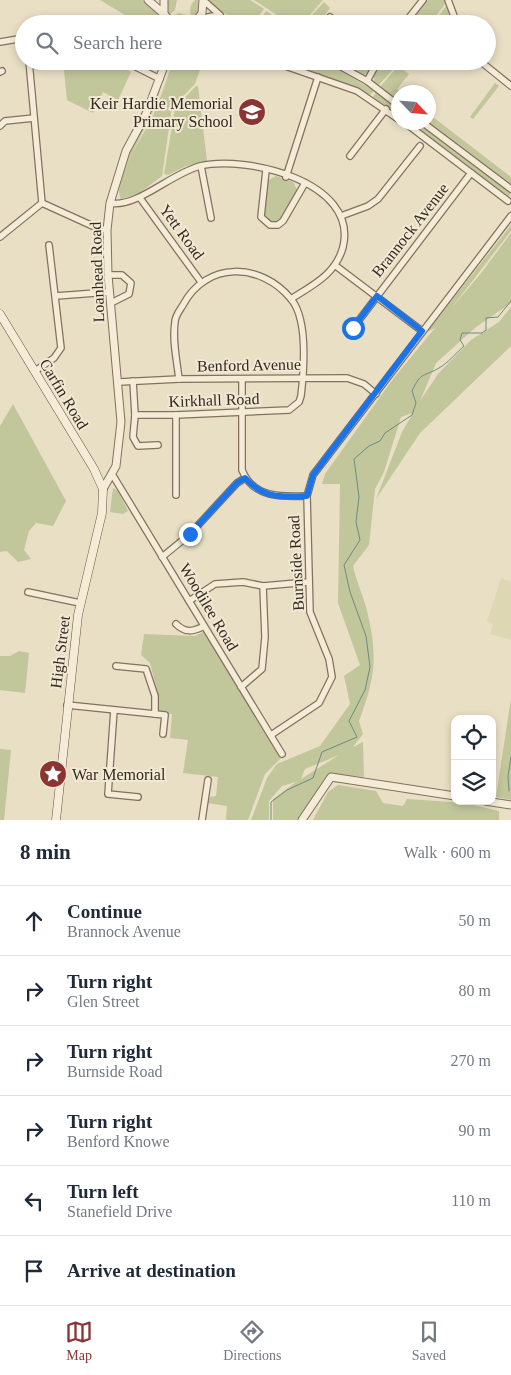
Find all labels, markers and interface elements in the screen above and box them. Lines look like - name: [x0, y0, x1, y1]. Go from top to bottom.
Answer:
- search box: [15, 15, 496, 70]
- icon: search: [33, 29, 61, 57]
- text: Search here: [73, 32, 162, 53]
- north arrow: [391, 85, 436, 130]
- place label: Keir Hardie Memorial Primary School: [90, 95, 234, 131]
- school or university icon: Keir Hardie Memorial Primary School: [237, 97, 267, 127]
- street label: Brannock Avenue: [368, 180, 452, 280]
- street label: Yett Road: [156, 201, 208, 263]
- street label: Loanhead Road: [87, 221, 107, 323]
- route start: [342, 317, 365, 340]
- street label: Carfin Road: [36, 356, 92, 432]
- street label: Benford Avenue: [197, 356, 301, 374]
- street label: Kirkhall Road: [168, 390, 260, 410]
- street label: Burnside Road: [285, 515, 307, 611]
- route end: [179, 523, 202, 546]
- street label: Woodilee Road: [176, 560, 242, 654]
- street label: High Street: [47, 614, 74, 690]
- map controls: [451, 715, 496, 805]
- button: locate: [451, 715, 496, 760]
- place icon: War Memorial: [38, 759, 68, 789]
- button: layers: [451, 760, 496, 805]
- place label: War Memorial: [72, 766, 166, 783]
- text: 8 min: [20, 840, 71, 864]
- text: Walk · 600 m: [404, 844, 491, 861]
- text: Continue: [67, 901, 142, 922]
- icon: ahead: [20, 907, 48, 935]
- text: 50 m: [459, 912, 491, 929]
- text: Brannock Avenue: [67, 923, 181, 940]
- text: Turn right: [67, 971, 152, 992]
- icon: right: [20, 977, 48, 1005]
- text: 80 m: [459, 982, 491, 999]
- text: Glen Street: [67, 993, 139, 1010]
- text: Turn right: [67, 1041, 152, 1062]
- icon: right: [20, 1047, 48, 1075]
- text: 270 m: [451, 1052, 491, 1069]
- text: Burnside Road: [67, 1063, 163, 1080]
- text: Turn right: [67, 1111, 152, 1132]
- icon: right: [20, 1117, 48, 1145]
- text: 90 m: [459, 1122, 491, 1139]
- text: Benford Knowe: [67, 1133, 170, 1150]
- text: Turn left: [67, 1181, 139, 1202]
- icon: left: [20, 1187, 48, 1215]
- text: 110 m: [451, 1192, 491, 1209]
- text: Stanefield Drive: [67, 1203, 172, 1220]
- icon: arrive: [20, 1257, 48, 1285]
- text: Arrive at destination: [67, 1260, 236, 1281]
- tab: Map: [65, 1318, 93, 1364]
- tab: Directions: [223, 1318, 282, 1364]
- tab: Saved: [412, 1318, 446, 1364]

